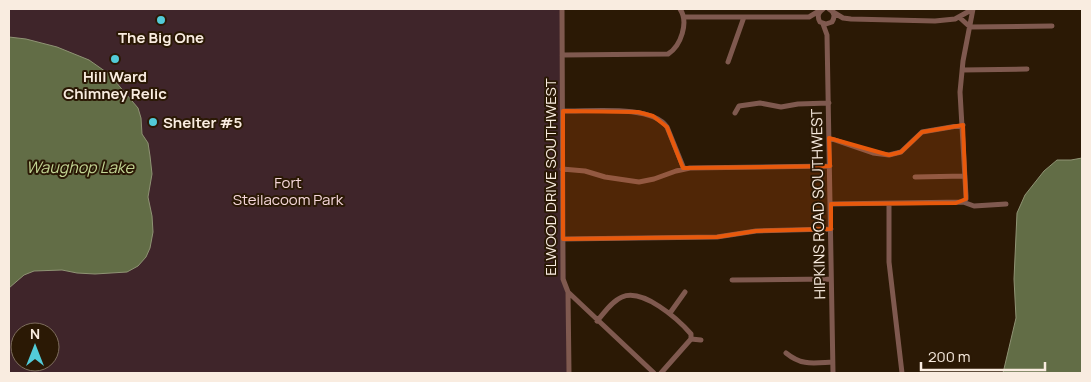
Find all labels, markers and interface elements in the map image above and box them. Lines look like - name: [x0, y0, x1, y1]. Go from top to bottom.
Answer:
- marker: The Big One: [155, 14, 167, 26]
- place label: The Big One: [118, 27, 204, 48]
- marker: Hill Ward Chimney Relic: [109, 53, 121, 65]
- place label: Hill Ward Chimney Relic: [63, 66, 167, 104]
- street label: ELWOOD DRIVE SOUTHWEST: [540, 78, 561, 276]
- street label: HIPKINS ROAD SOUTHWEST: [806, 109, 830, 299]
- place label: Shelter #5: [163, 112, 243, 133]
- marker: Shelter #5: [147, 116, 159, 128]
- water label: Waughop Lake: [26, 156, 136, 178]
- park label: Fort Steilacoom Park: [233, 172, 344, 210]
- north arrow: [10, 322, 60, 372]
- text: N: [30, 324, 40, 343]
- scale bar: [921, 340, 1045, 372]
- text: 200 m: [928, 346, 971, 367]

